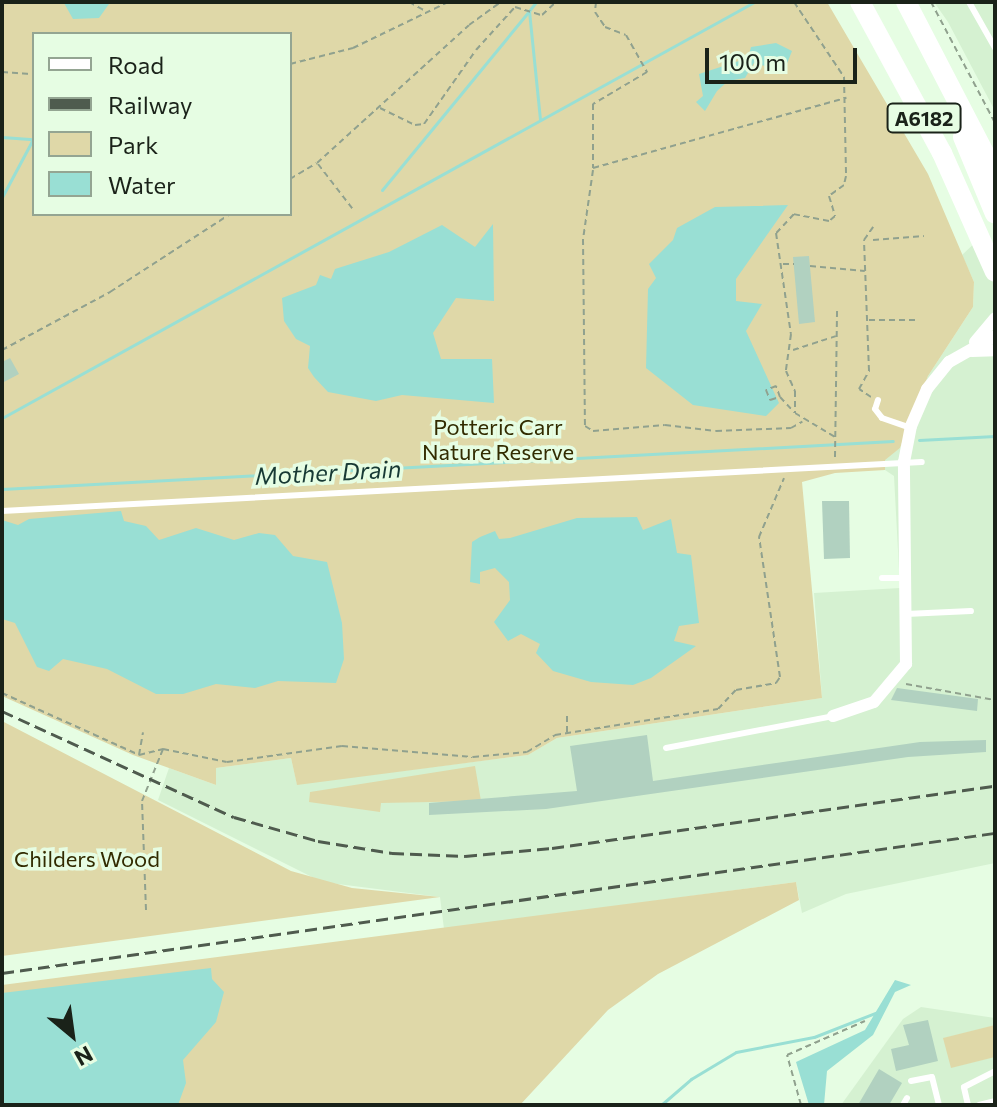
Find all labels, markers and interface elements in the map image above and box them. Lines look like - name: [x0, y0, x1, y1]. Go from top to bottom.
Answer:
- legend: [32, 32, 292, 216]
- scale bar: [709, 32, 861, 82]
- text: 100 m: [719, 47, 786, 76]
- text: Road: [108, 50, 164, 79]
- text: Railway: [108, 90, 193, 119]
- road number: A6182: [886, 102, 962, 134]
- text: Park: [108, 130, 158, 159]
- text: Water: [108, 170, 176, 199]
- park label: Potteric Carr Nature Reserve: [422, 413, 574, 464]
- water label: Mother Drain: [254, 454, 402, 490]
- park label: Childers Wood: [14, 846, 160, 872]
- north arrow: [32, 995, 112, 1075]
- text: N: [70, 1041, 98, 1072]

